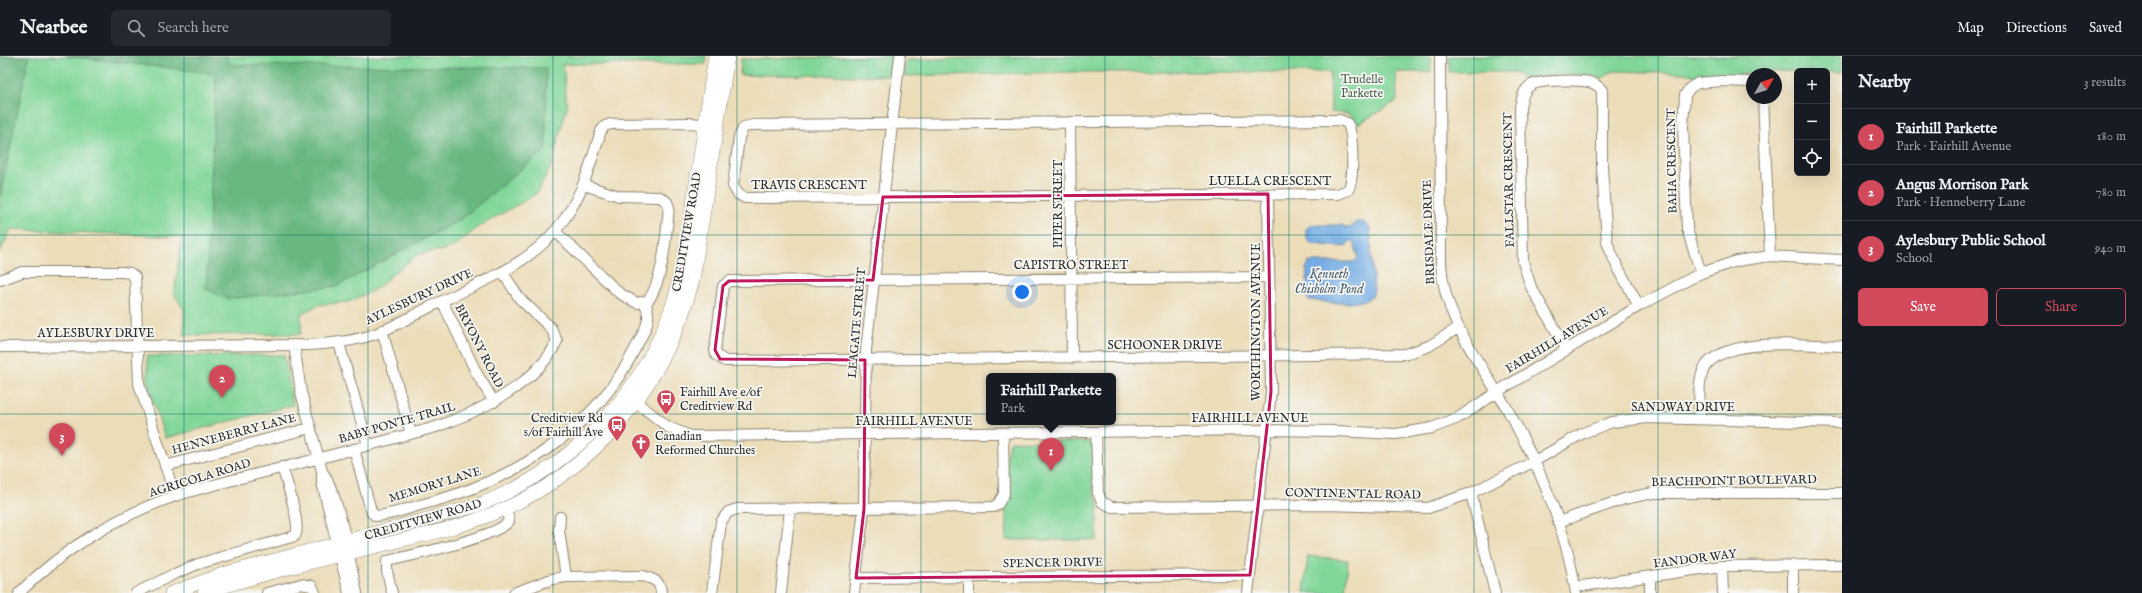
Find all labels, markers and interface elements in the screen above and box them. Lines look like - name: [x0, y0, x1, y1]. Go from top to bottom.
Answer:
- search box: [111, 10, 391, 46]
- text: Nearbee: [20, 16, 87, 40]
- icon: search: [125, 17, 147, 39]
- text: Search here: [157, 18, 229, 37]
- text: Map: [1957, 19, 1984, 37]
- text: Directions: [2006, 19, 2067, 37]
- text: Saved: [2089, 19, 2122, 37]
- north arrow: [1746, 68, 1782, 104]
- map controls: [1794, 68, 1830, 176]
- button: +: [1794, 68, 1830, 104]
- park label: Trudelle Parkette: [1341, 72, 1384, 101]
- text: Nearby: [1858, 72, 1911, 93]
- text: 3 results: [2084, 74, 2126, 91]
- button: −: [1794, 104, 1830, 140]
- street label: BAHA CRESCENT: [1664, 108, 1680, 214]
- street label: FALLSTAR CRESCENT: [1500, 112, 1518, 248]
- text: Fairhill Parkette: [1896, 119, 1997, 138]
- text: 1: [1869, 128, 1873, 145]
- text: 180 m: [2097, 128, 2126, 145]
- text: Park · Fairhill Avenue: [1896, 138, 2011, 155]
- button: locate: [1794, 140, 1830, 176]
- street label: PIPER STREET: [1051, 160, 1066, 248]
- street label: CREDITVIEW ROAD: [669, 171, 705, 293]
- street label: LUELLA CRESCENT: [1209, 174, 1332, 189]
- text: Angus Morrison Park: [1896, 175, 2029, 194]
- street label: TRAVIS CRESCENT: [751, 178, 867, 193]
- street label: BRISDALE DRIVE: [1420, 179, 1438, 285]
- text: 2: [1868, 184, 1874, 201]
- text: 780 m: [2096, 184, 2126, 201]
- text: Park · Henneberry Lane: [1896, 194, 2026, 211]
- text: Aylesbury Public School: [1896, 231, 2046, 250]
- text: 3: [1869, 240, 1873, 257]
- text: 940 m: [2095, 240, 2126, 257]
- street label: WORTHINGTON AVENUE: [1249, 243, 1264, 401]
- text: School: [1896, 250, 1933, 267]
- street label: CAPISTRO STREET: [1014, 258, 1128, 273]
- street label: AYLESBURY DRIVE: [362, 266, 475, 329]
- water label: Kenneth Chisholm Pond: [1295, 266, 1364, 298]
- street label: LEAGATE STREET: [845, 267, 869, 379]
- your location: [1012, 282, 1032, 302]
- button: Save: [1858, 288, 1988, 326]
- button: Share: [1996, 288, 2126, 326]
- street label: BRYONY ROAD: [451, 302, 507, 391]
- street label: FAIRHILL AVENUE: [1503, 303, 1611, 377]
- street label: AYLESBURY DRIVE: [37, 326, 154, 341]
- street label: SCHOONER DRIVE: [1108, 338, 1222, 353]
- pin: 2: [209, 365, 235, 398]
- popup: [986, 373, 1116, 425]
- text: Fairhill Parkette: [1000, 381, 1102, 400]
- place label: Fairhill Ave e/of Creditview Rd: [680, 385, 763, 414]
- bus stop icon: Fairhill Ave e/of Creditview Rd: [655, 388, 677, 416]
- street label: BABY PONTE TRAIL: [337, 399, 458, 447]
- text: Park: [1000, 400, 1025, 417]
- street label: SANDWAY DRIVE: [1631, 400, 1735, 415]
- street label: HENNEBERRY LANE: [170, 410, 298, 458]
- place label: Creditview Rd s/of Fairhill Ave: [524, 411, 604, 440]
- street label: FAIRHILL AVENUE: [1191, 411, 1309, 426]
- bus stop icon: Creditview Rd s/of Fairhill Ave: [606, 414, 628, 442]
- street label: FAIRHILL AVENUE: [855, 414, 973, 429]
- pin: 3: [49, 423, 75, 456]
- place label: Canadian Reformed Churches: [655, 429, 755, 458]
- church icon: Canadian Reformed Churches: [630, 432, 652, 460]
- pin: 1: [1038, 438, 1064, 471]
- street label: AGRICOLA ROAD: [146, 455, 253, 501]
- street label: MEMORY LANE: [387, 464, 483, 506]
- street label: BEACHPOINT BOULEVARD: [1651, 472, 1817, 490]
- street label: CONTINENTAL ROAD: [1285, 485, 1421, 503]
- street label: CREDITVIEW ROAD: [363, 496, 484, 544]
- street label: FANDOR WAY: [1652, 546, 1738, 572]
- street label: SPENCER DRIVE: [1003, 555, 1103, 571]

